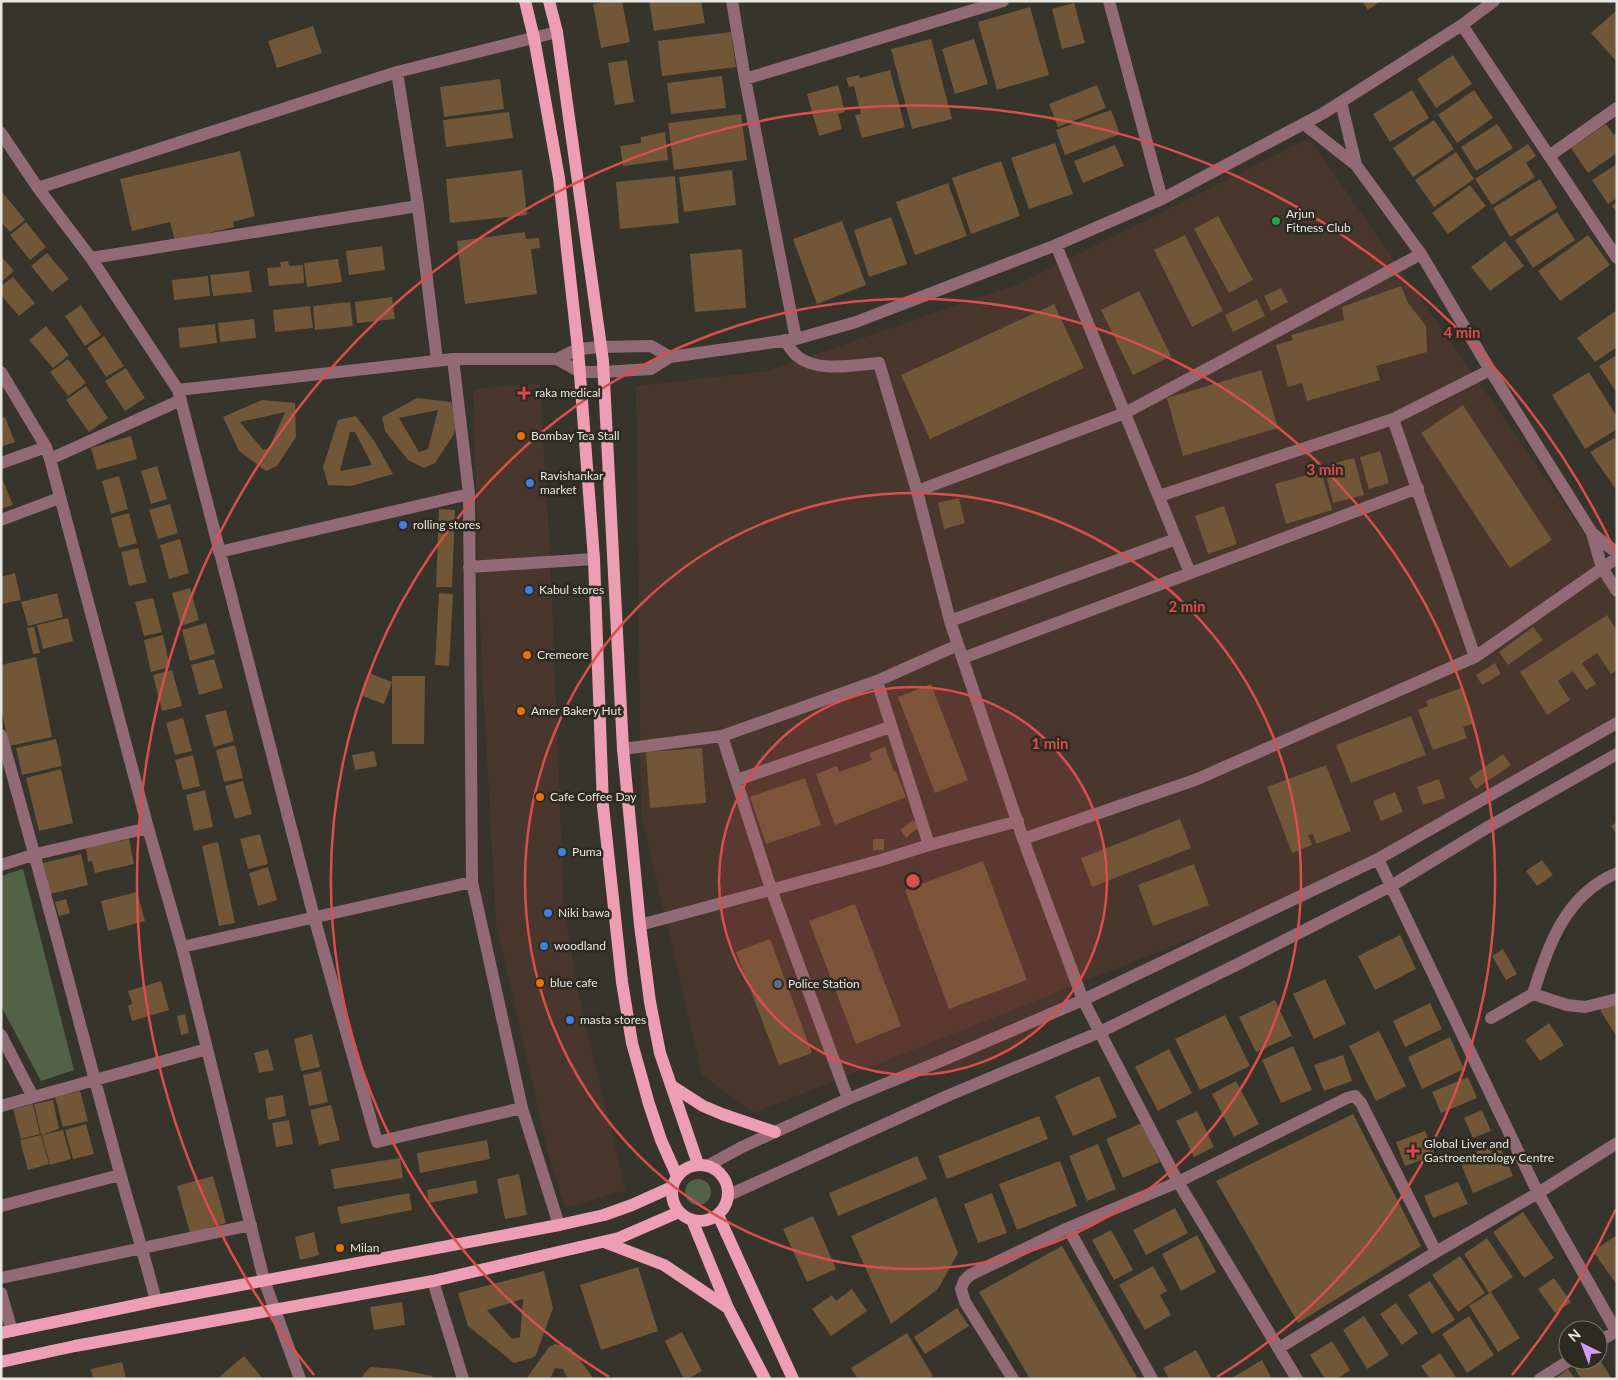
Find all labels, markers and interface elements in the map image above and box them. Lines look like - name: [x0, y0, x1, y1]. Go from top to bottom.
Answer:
- place label: Arjun Fitness Club: [1286, 206, 1351, 235]
- marker: Arjun Fitness Club: [1270, 215, 1282, 227]
- text: 4 min: [1443, 323, 1481, 341]
- place label: raka medical: [535, 385, 601, 400]
- marker: raka medical: [517, 386, 531, 400]
- place label: Bombay Tea Stall: [531, 428, 620, 443]
- marker: Bombay Tea Stall: [515, 430, 527, 442]
- text: 3 min: [1306, 460, 1344, 478]
- place label: Ravishankar market: [540, 468, 604, 497]
- marker: Ravishankar market: [524, 477, 536, 489]
- place label: rolling stores: [413, 517, 480, 532]
- marker: rolling stores: [397, 519, 409, 531]
- place label: Kabul stores: [539, 582, 604, 597]
- marker: Kabul stores: [523, 584, 535, 596]
- text: 2 min: [1168, 597, 1206, 615]
- place label: Cremeore: [537, 647, 589, 662]
- marker: Cremeore: [521, 649, 533, 661]
- place label: Amer Bakery Hut: [531, 703, 622, 718]
- marker: Amer Bakery Hut: [515, 705, 527, 717]
- text: 1 min: [1031, 734, 1069, 752]
- place label: Cafe Coffee Day: [550, 789, 637, 804]
- marker: Cafe Coffee Day: [534, 791, 546, 803]
- place label: Puma: [572, 844, 602, 859]
- marker: Puma: [556, 846, 568, 858]
- centre of rings: [904, 872, 922, 890]
- place label: Niki bawa: [558, 905, 610, 920]
- marker: Niki bawa: [542, 907, 554, 919]
- place label: woodland: [554, 938, 606, 953]
- marker: woodland: [538, 940, 550, 952]
- place label: blue cafe: [550, 975, 598, 990]
- place label: Police Station: [788, 976, 860, 991]
- marker: blue cafe: [534, 977, 546, 989]
- marker: Police Station: [772, 978, 784, 990]
- place label: masta stores: [580, 1012, 646, 1027]
- marker: masta stores: [564, 1014, 576, 1026]
- place label: Global Liver and Gastroenterology Centre: [1424, 1136, 1554, 1165]
- marker: Global Liver and Gastroenterology Centre: [1406, 1144, 1420, 1158]
- place label: Milan: [350, 1240, 379, 1255]
- marker: Milan: [334, 1242, 346, 1254]
- north arrow: [1558, 1320, 1608, 1370]
- text: N: [1564, 1325, 1584, 1345]

